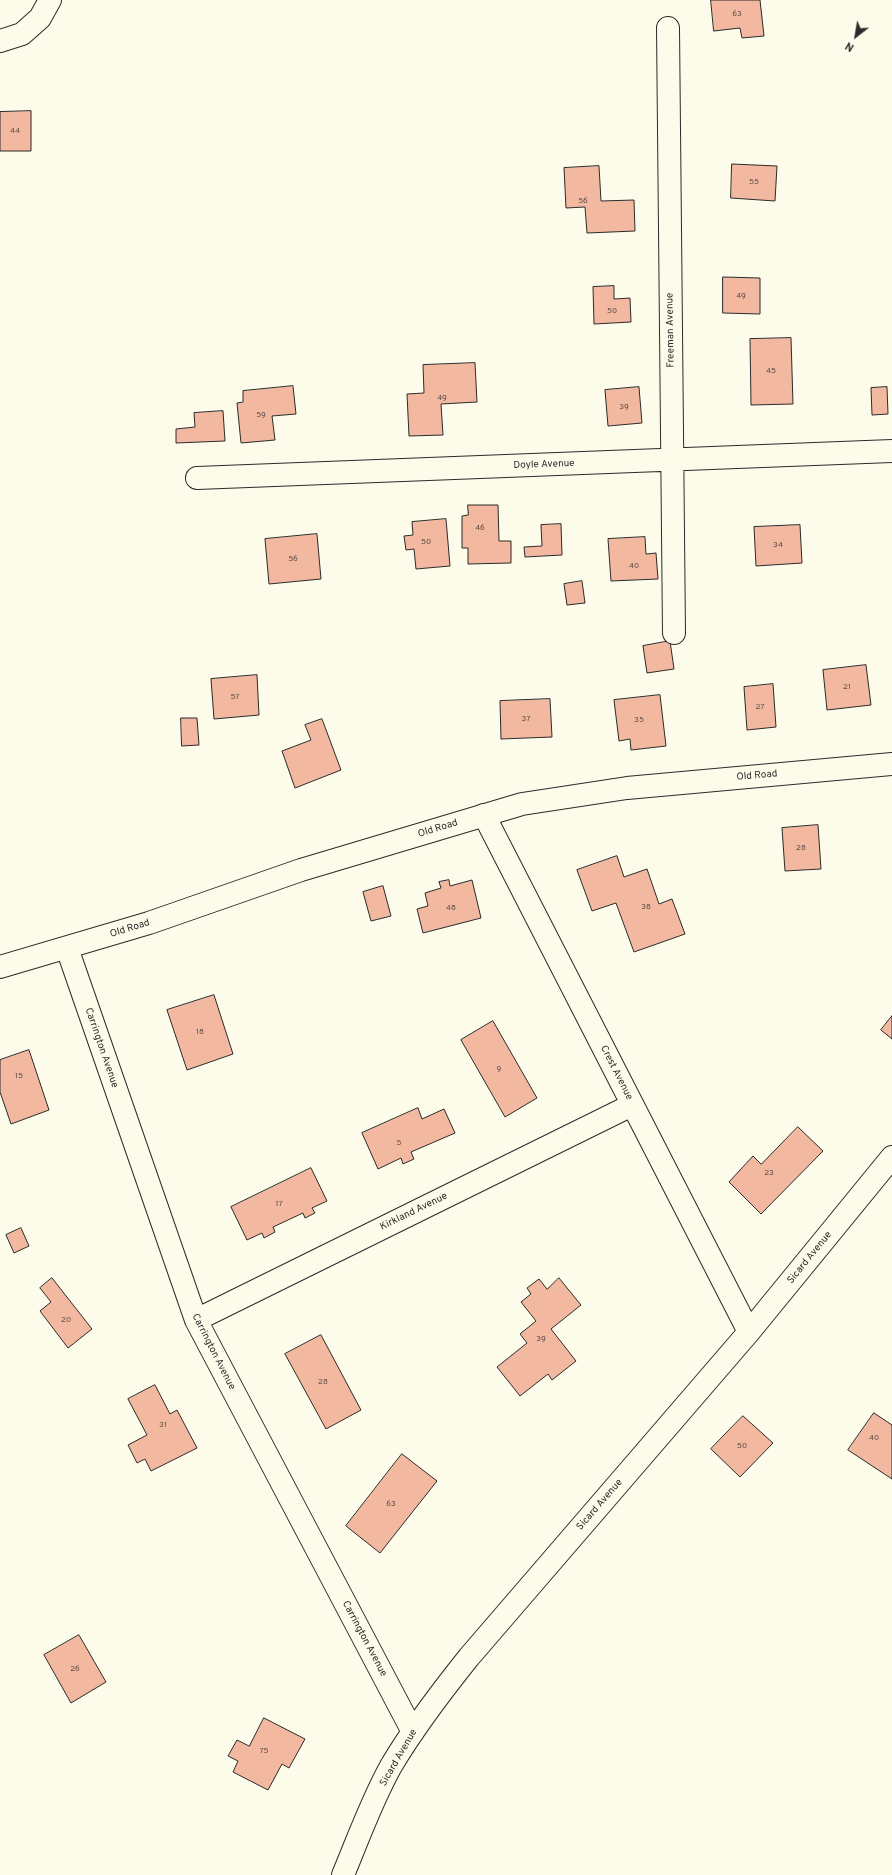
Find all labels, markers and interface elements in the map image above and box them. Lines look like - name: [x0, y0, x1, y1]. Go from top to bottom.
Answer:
- house number: 63: [732, 9, 742, 19]
- north arrow: [836, 16, 876, 56]
- text: N: [843, 38, 857, 54]
- house number: 44: [10, 126, 20, 136]
- house number: 55: [749, 177, 759, 187]
- house number: 56: [578, 196, 588, 206]
- house number: 49: [736, 291, 746, 301]
- street label: Freeman Avenue: [664, 292, 678, 368]
- house number: 50: [607, 306, 617, 316]
- house number: 45: [766, 366, 776, 376]
- house number: 49: [437, 393, 447, 403]
- house number: 39: [619, 402, 629, 412]
- house number: 59: [256, 410, 266, 420]
- street label: Doyle Avenue: [513, 458, 575, 472]
- house number: 46: [475, 523, 485, 533]
- house number: 50: [421, 537, 431, 547]
- house number: 34: [773, 540, 783, 550]
- house number: 56: [288, 554, 298, 564]
- house number: 40: [629, 561, 639, 571]
- house number: 21: [843, 682, 851, 692]
- house number: 57: [230, 692, 240, 702]
- house number: 27: [756, 702, 764, 712]
- house number: 37: [522, 714, 530, 724]
- house number: 35: [634, 715, 644, 725]
- street label: Old Road: [736, 768, 778, 784]
- street label: Old Road: [417, 817, 459, 841]
- house number: 28: [796, 843, 806, 853]
- house number: 38: [641, 902, 651, 912]
- house number: 48: [446, 903, 456, 913]
- street label: Old Road: [109, 917, 151, 941]
- street label: Carrington Avenue: [82, 1006, 120, 1090]
- house number: 18: [196, 1027, 204, 1037]
- street label: Crest Avenue: [597, 1044, 635, 1102]
- house number: 9: [497, 1064, 501, 1074]
- house number: 15: [15, 1071, 23, 1081]
- house number: 5: [397, 1138, 401, 1148]
- house number: 23: [764, 1168, 774, 1178]
- street label: Kirkland Avenue: [378, 1191, 450, 1233]
- house number: 17: [275, 1199, 283, 1209]
- street label: Sicard Avenue: [785, 1229, 835, 1287]
- street label: Carrington Avenue: [189, 1312, 237, 1392]
- house number: 20: [61, 1315, 71, 1325]
- house number: 39: [536, 1334, 546, 1344]
- house number: 28: [318, 1377, 328, 1387]
- house number: 31: [159, 1420, 167, 1430]
- house number: 40: [869, 1433, 879, 1443]
- house number: 50: [737, 1441, 747, 1451]
- street label: Sicard Avenue: [575, 1477, 625, 1533]
- house number: 63: [386, 1499, 396, 1509]
- street label: Carrington Avenue: [339, 1599, 389, 1679]
- house number: 26: [70, 1664, 80, 1674]
- street label: Sicard Avenue: [378, 1727, 420, 1789]
- house number: 75: [259, 1746, 269, 1756]

